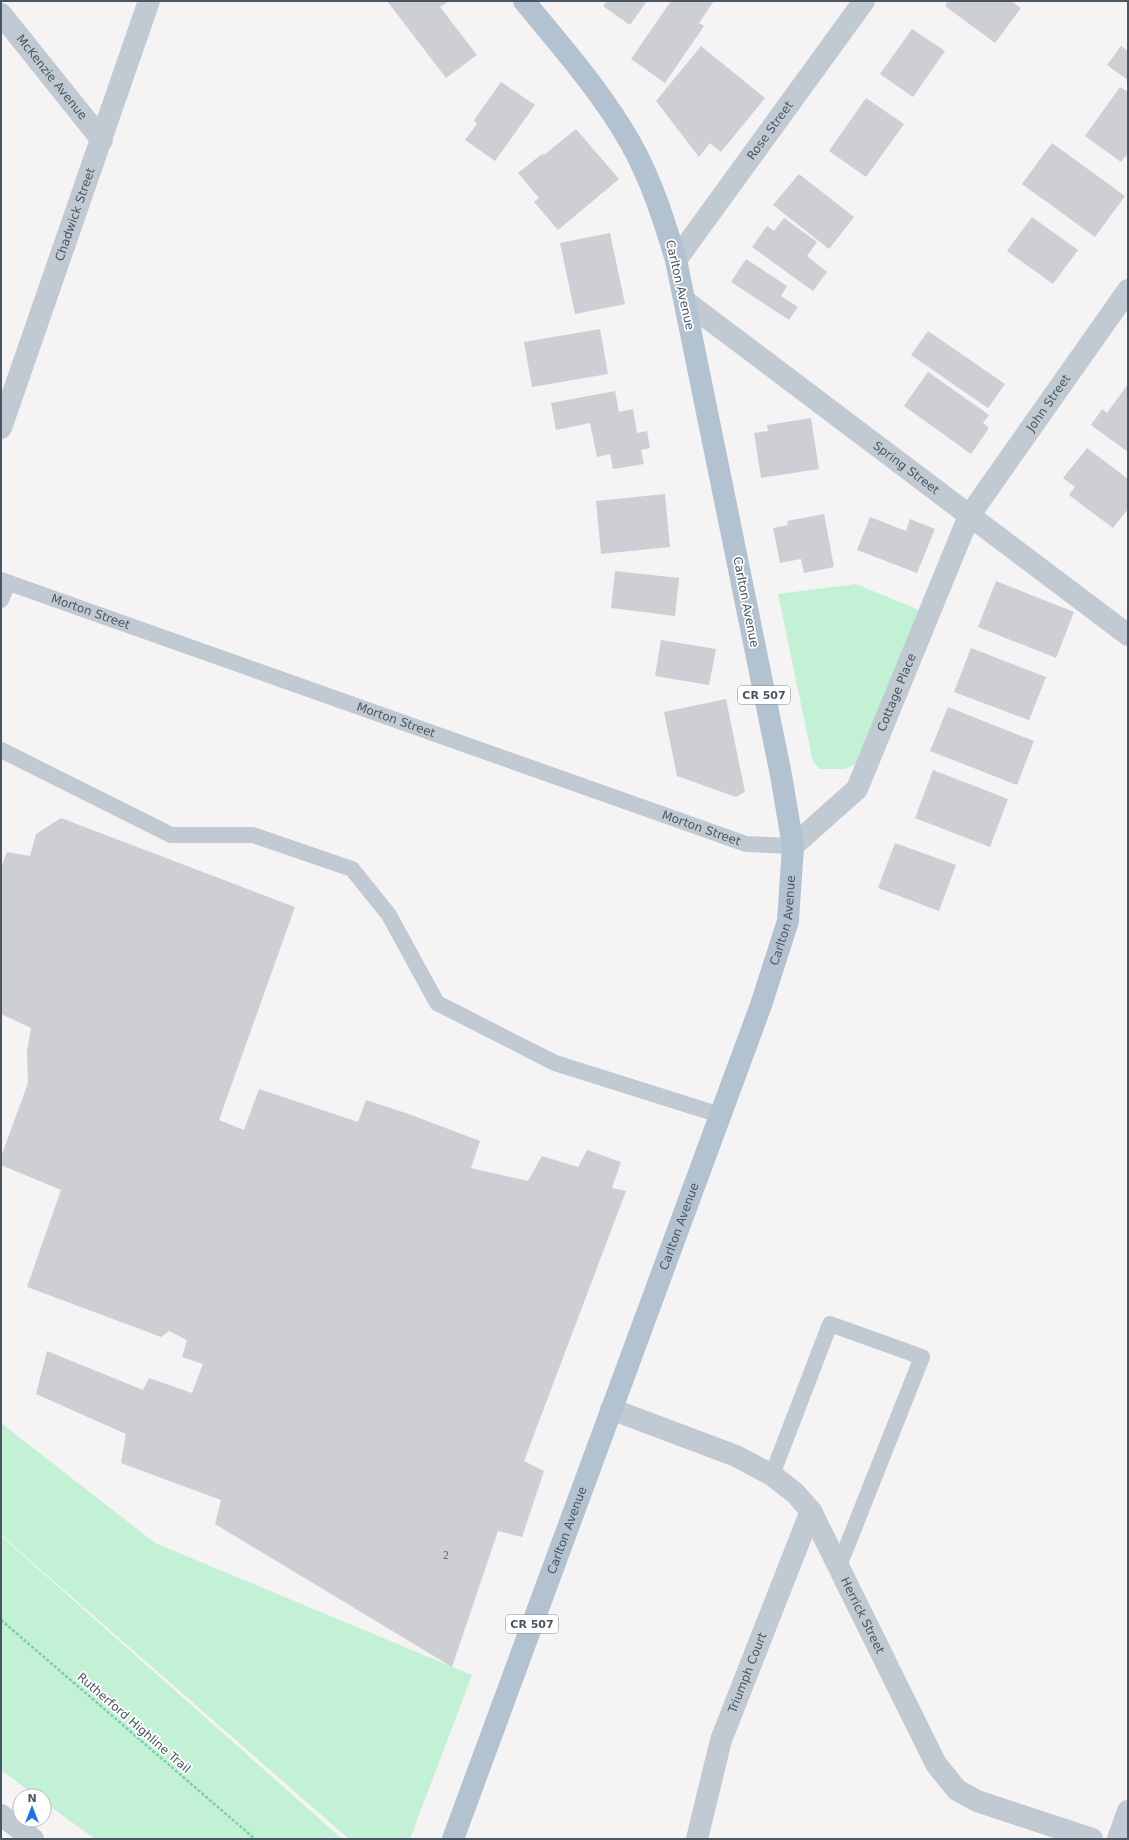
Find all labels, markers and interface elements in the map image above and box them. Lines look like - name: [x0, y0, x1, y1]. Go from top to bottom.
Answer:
- street label: McKenzie Avenue: [13, 32, 90, 122]
- street label: Rose Street: [744, 98, 796, 163]
- street label: Chadwick Street: [52, 166, 98, 263]
- street label: Carlton Avenue: [663, 239, 697, 331]
- street label: John Street: [1023, 372, 1074, 435]
- street label: Spring Street: [870, 438, 942, 497]
- street label: Carlton Avenue: [730, 555, 762, 649]
- street label: Morton Street: [49, 591, 132, 632]
- street label: Cottage Place: [874, 651, 919, 734]
- road number: CR 507: [738, 686, 790, 704]
- street label: Morton Street: [355, 700, 437, 740]
- street label: Morton Street: [660, 808, 743, 849]
- street label: Carlton Avenue: [767, 875, 798, 967]
- street label: Carlton Avenue: [657, 1181, 702, 1272]
- street label: Carlton Avenue: [544, 1485, 590, 1576]
- house number: 2: [443, 1550, 449, 1561]
- street label: Herrick Street: [838, 1575, 887, 1656]
- road number: CR 507: [506, 1615, 558, 1633]
- street label: Triumph Court: [725, 1630, 770, 1716]
- street label: Rutherford Highline Trail: [75, 1670, 193, 1776]
- north arrow: [12, 1788, 52, 1828]
- text: N: [27, 1792, 37, 1805]

